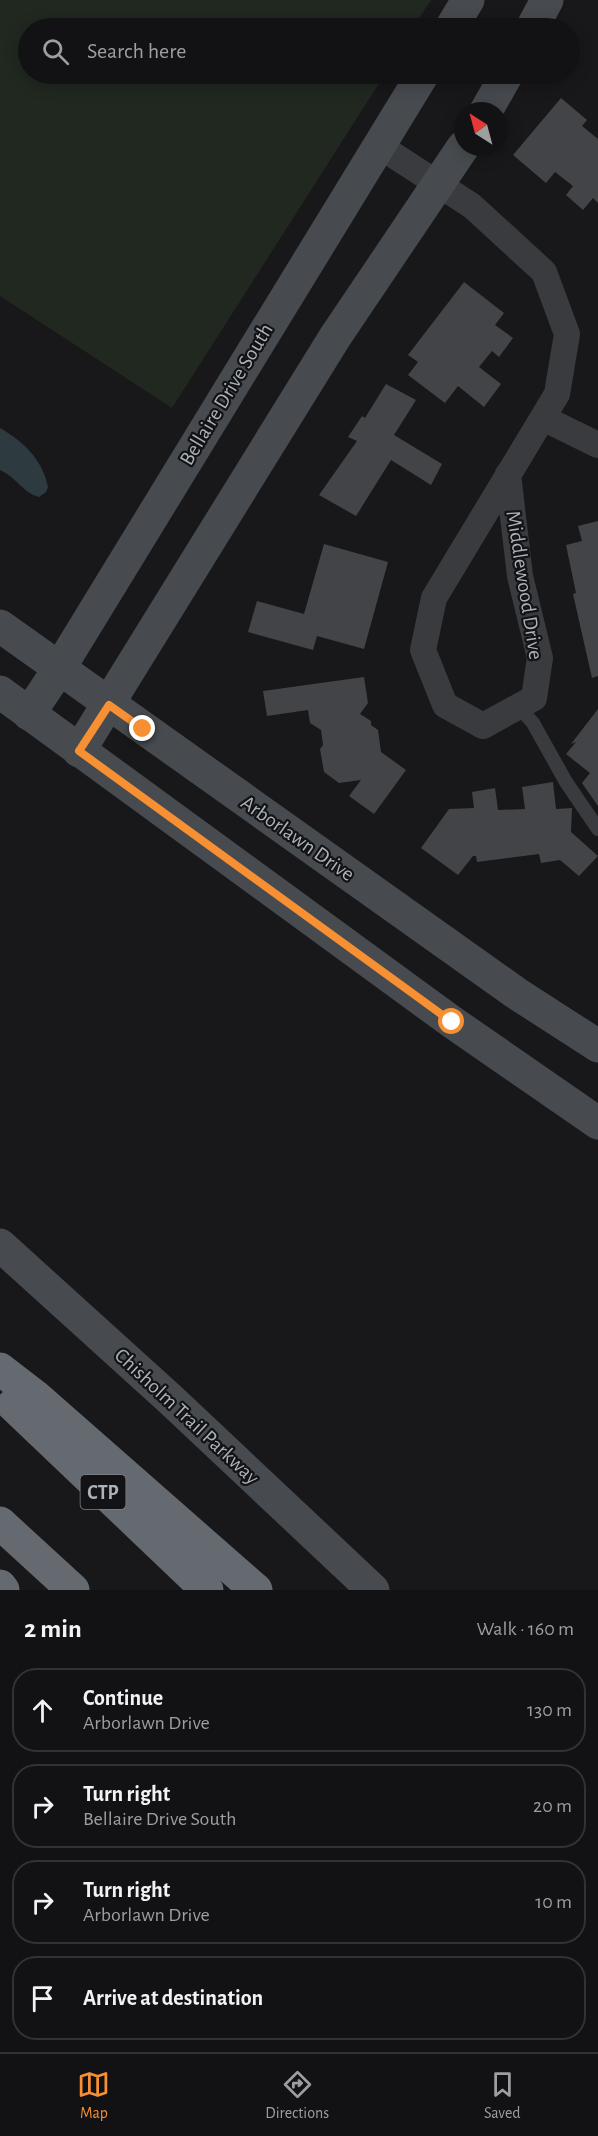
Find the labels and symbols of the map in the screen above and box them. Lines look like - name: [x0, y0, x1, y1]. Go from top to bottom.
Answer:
- north arrow: [454, 102, 508, 156]
- street label: Bellaire Drive South: [176, 320, 277, 469]
- street label: Middlewood Drive: [502, 509, 547, 661]
- route end: [129, 715, 155, 741]
- street label: Arborlawn Drive: [237, 792, 358, 885]
- route start: [438, 1008, 464, 1034]
- street label: Chisholm Trail Parkway: [110, 1344, 263, 1488]
- road number: CTP: [80, 1475, 126, 1509]

